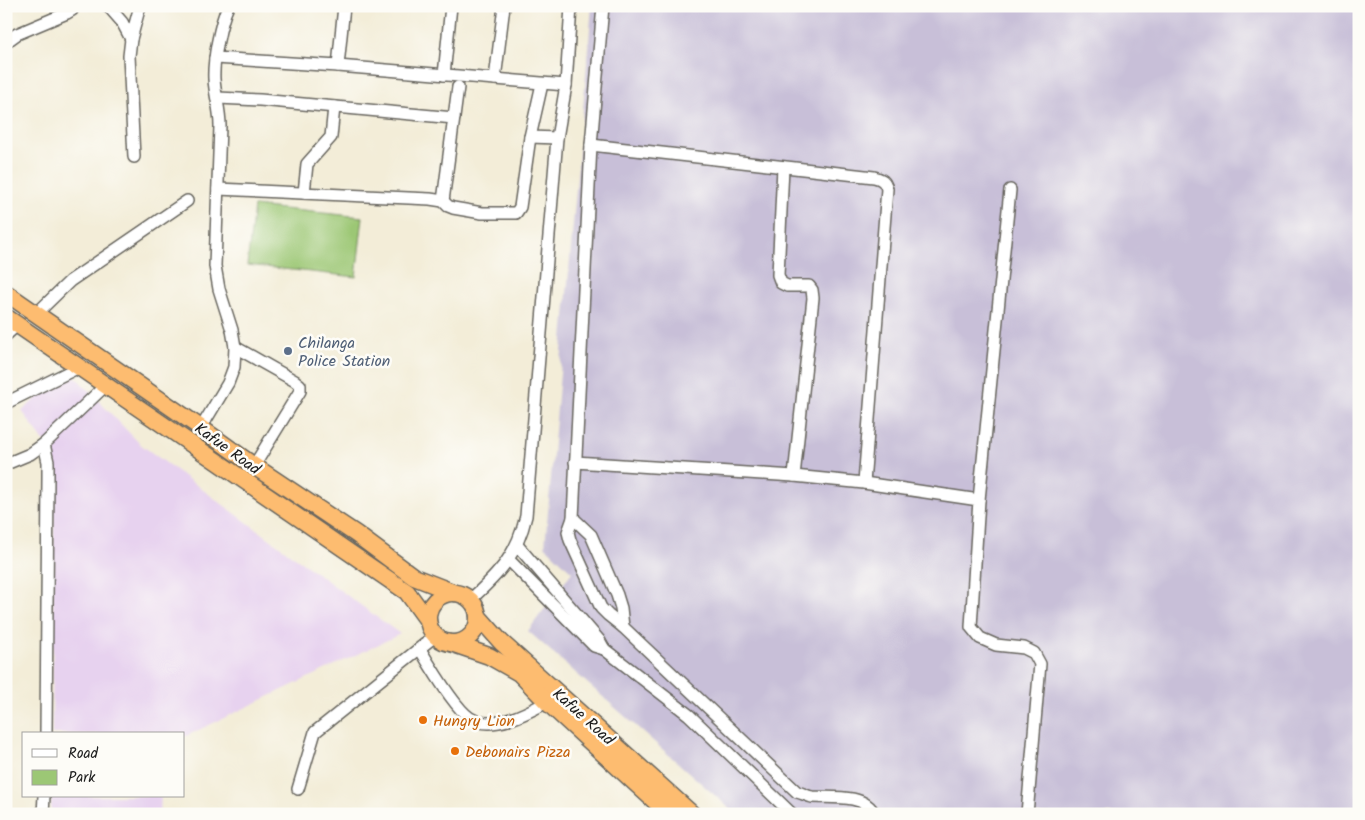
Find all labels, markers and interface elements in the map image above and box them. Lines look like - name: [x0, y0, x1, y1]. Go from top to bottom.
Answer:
- place label: Chilanga Police Station: [298, 331, 390, 374]
- marker: Chilanga Police Station: [282, 345, 294, 357]
- street label: Kafue Road: [189, 417, 266, 482]
- street label: Kafue Road: [546, 682, 620, 753]
- place label: Hungry Lion: [433, 709, 515, 734]
- marker: Hungry Lion: [417, 714, 429, 726]
- legend: [22, 732, 185, 798]
- place label: Debonairs Pizza: [465, 740, 571, 765]
- text: Road: [68, 742, 99, 766]
- marker: Debonairs Pizza: [449, 745, 461, 757]
- text: Park: [68, 766, 96, 790]

